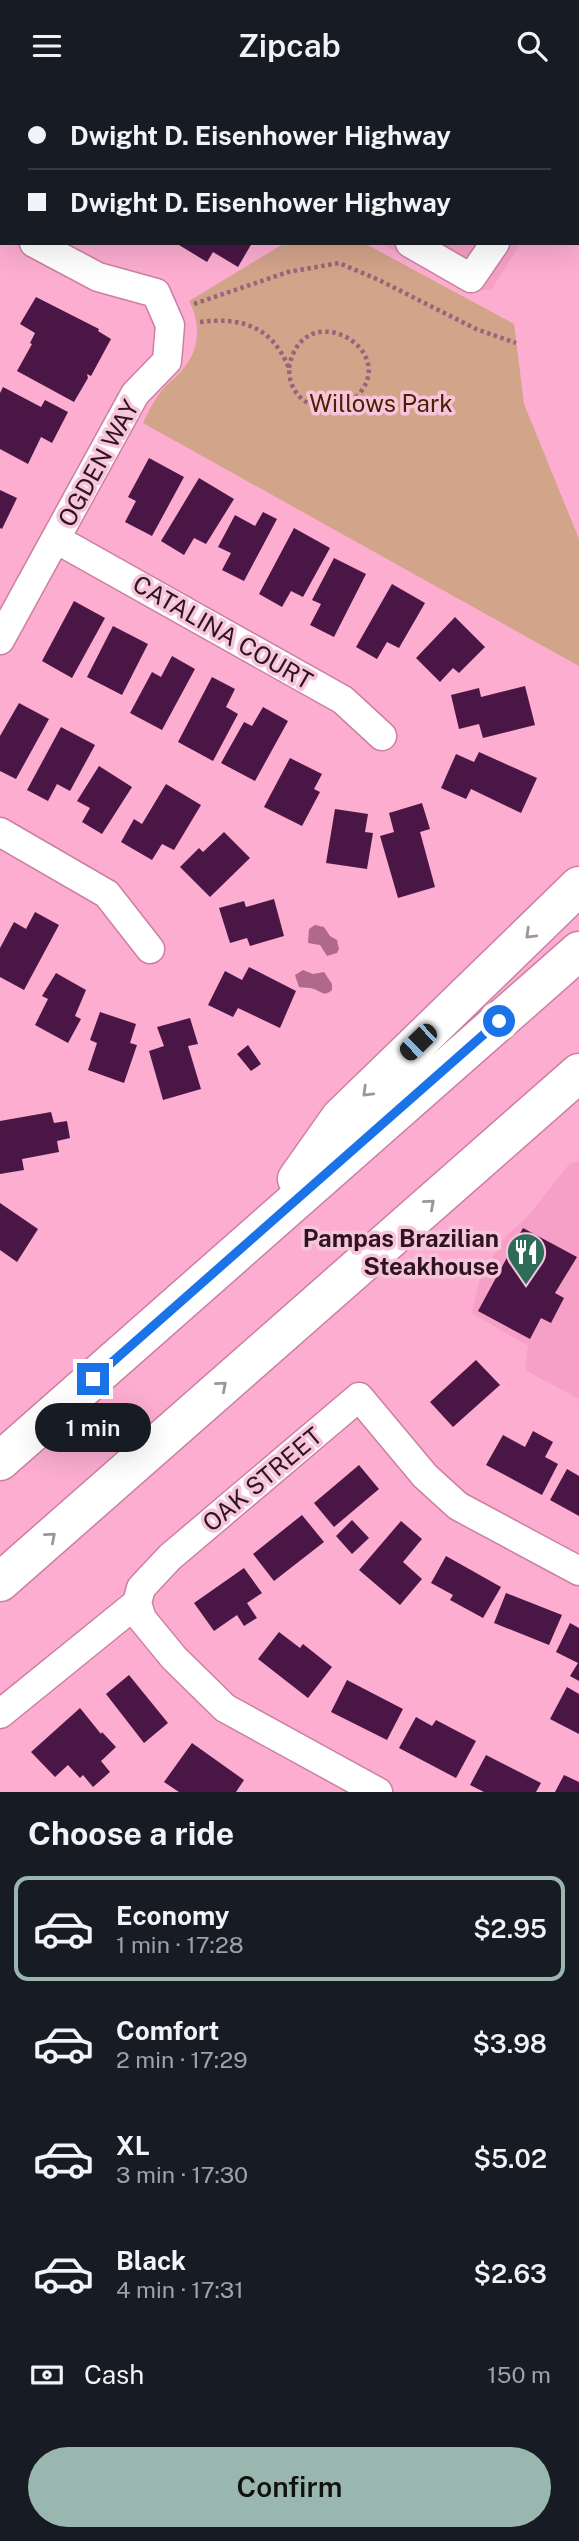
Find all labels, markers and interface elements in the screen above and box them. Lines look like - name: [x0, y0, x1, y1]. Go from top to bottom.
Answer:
- icon: menu: [28, 27, 66, 65]
- text: Zipcab: [238, 27, 341, 64]
- icon: search: [513, 27, 551, 65]
- text: Dwight D. Eisenhower Highway: [70, 120, 451, 151]
- text: Dwight D. Eisenhower Highway: [70, 187, 451, 218]
- park label: Willows Park: [309, 389, 453, 417]
- street label: OGDEN WAY: [52, 395, 144, 531]
- street label: CATALINA COURT: [128, 569, 318, 695]
- one-way arrow: [525, 925, 538, 938]
- route start: [483, 1005, 515, 1037]
- car: [396, 1020, 441, 1064]
- one-way arrow: [362, 1083, 375, 1096]
- one-way arrow: [421, 1200, 434, 1212]
- place label: Pampas Brazilian Steakhouse: [303, 1224, 499, 1280]
- restaurant icon: Pampas Brazilian Steakhouse: [505, 1231, 547, 1286]
- route end: [77, 1363, 109, 1395]
- one-way arrow: [214, 1382, 227, 1395]
- callout: 1 min: [35, 1403, 151, 1453]
- text: 1 min: [66, 1414, 120, 1441]
- street label: OAK STREET: [197, 1421, 327, 1537]
- one-way arrow: [43, 1533, 56, 1545]
- text: Choose a ride: [28, 1815, 234, 1852]
- icon: car: [32, 1897, 95, 1960]
- text: Economy: [116, 1900, 229, 1931]
- text: $2.95: [473, 1913, 547, 1944]
- text: 1 min · 17:28: [116, 1931, 244, 1958]
- icon: car: [32, 2012, 95, 2075]
- text: Comfort: [116, 2015, 219, 2046]
- text: $3.98: [472, 2028, 547, 2059]
- text: 2 min · 17:29: [116, 2046, 248, 2073]
- icon: car: [32, 2127, 95, 2190]
- text: XL: [116, 2130, 150, 2161]
- text: $5.02: [474, 2143, 547, 2174]
- text: 3 min · 17:30: [116, 2161, 248, 2188]
- icon: car: [32, 2242, 95, 2305]
- text: Black: [116, 2245, 186, 2276]
- text: $2.63: [474, 2258, 547, 2289]
- text: 4 min · 17:31: [116, 2276, 244, 2303]
- icon: cash: [28, 2356, 66, 2394]
- text: Cash: [84, 2359, 144, 2390]
- text: 150 m: [487, 2361, 551, 2388]
- button: Confirm: [28, 2447, 551, 2527]

